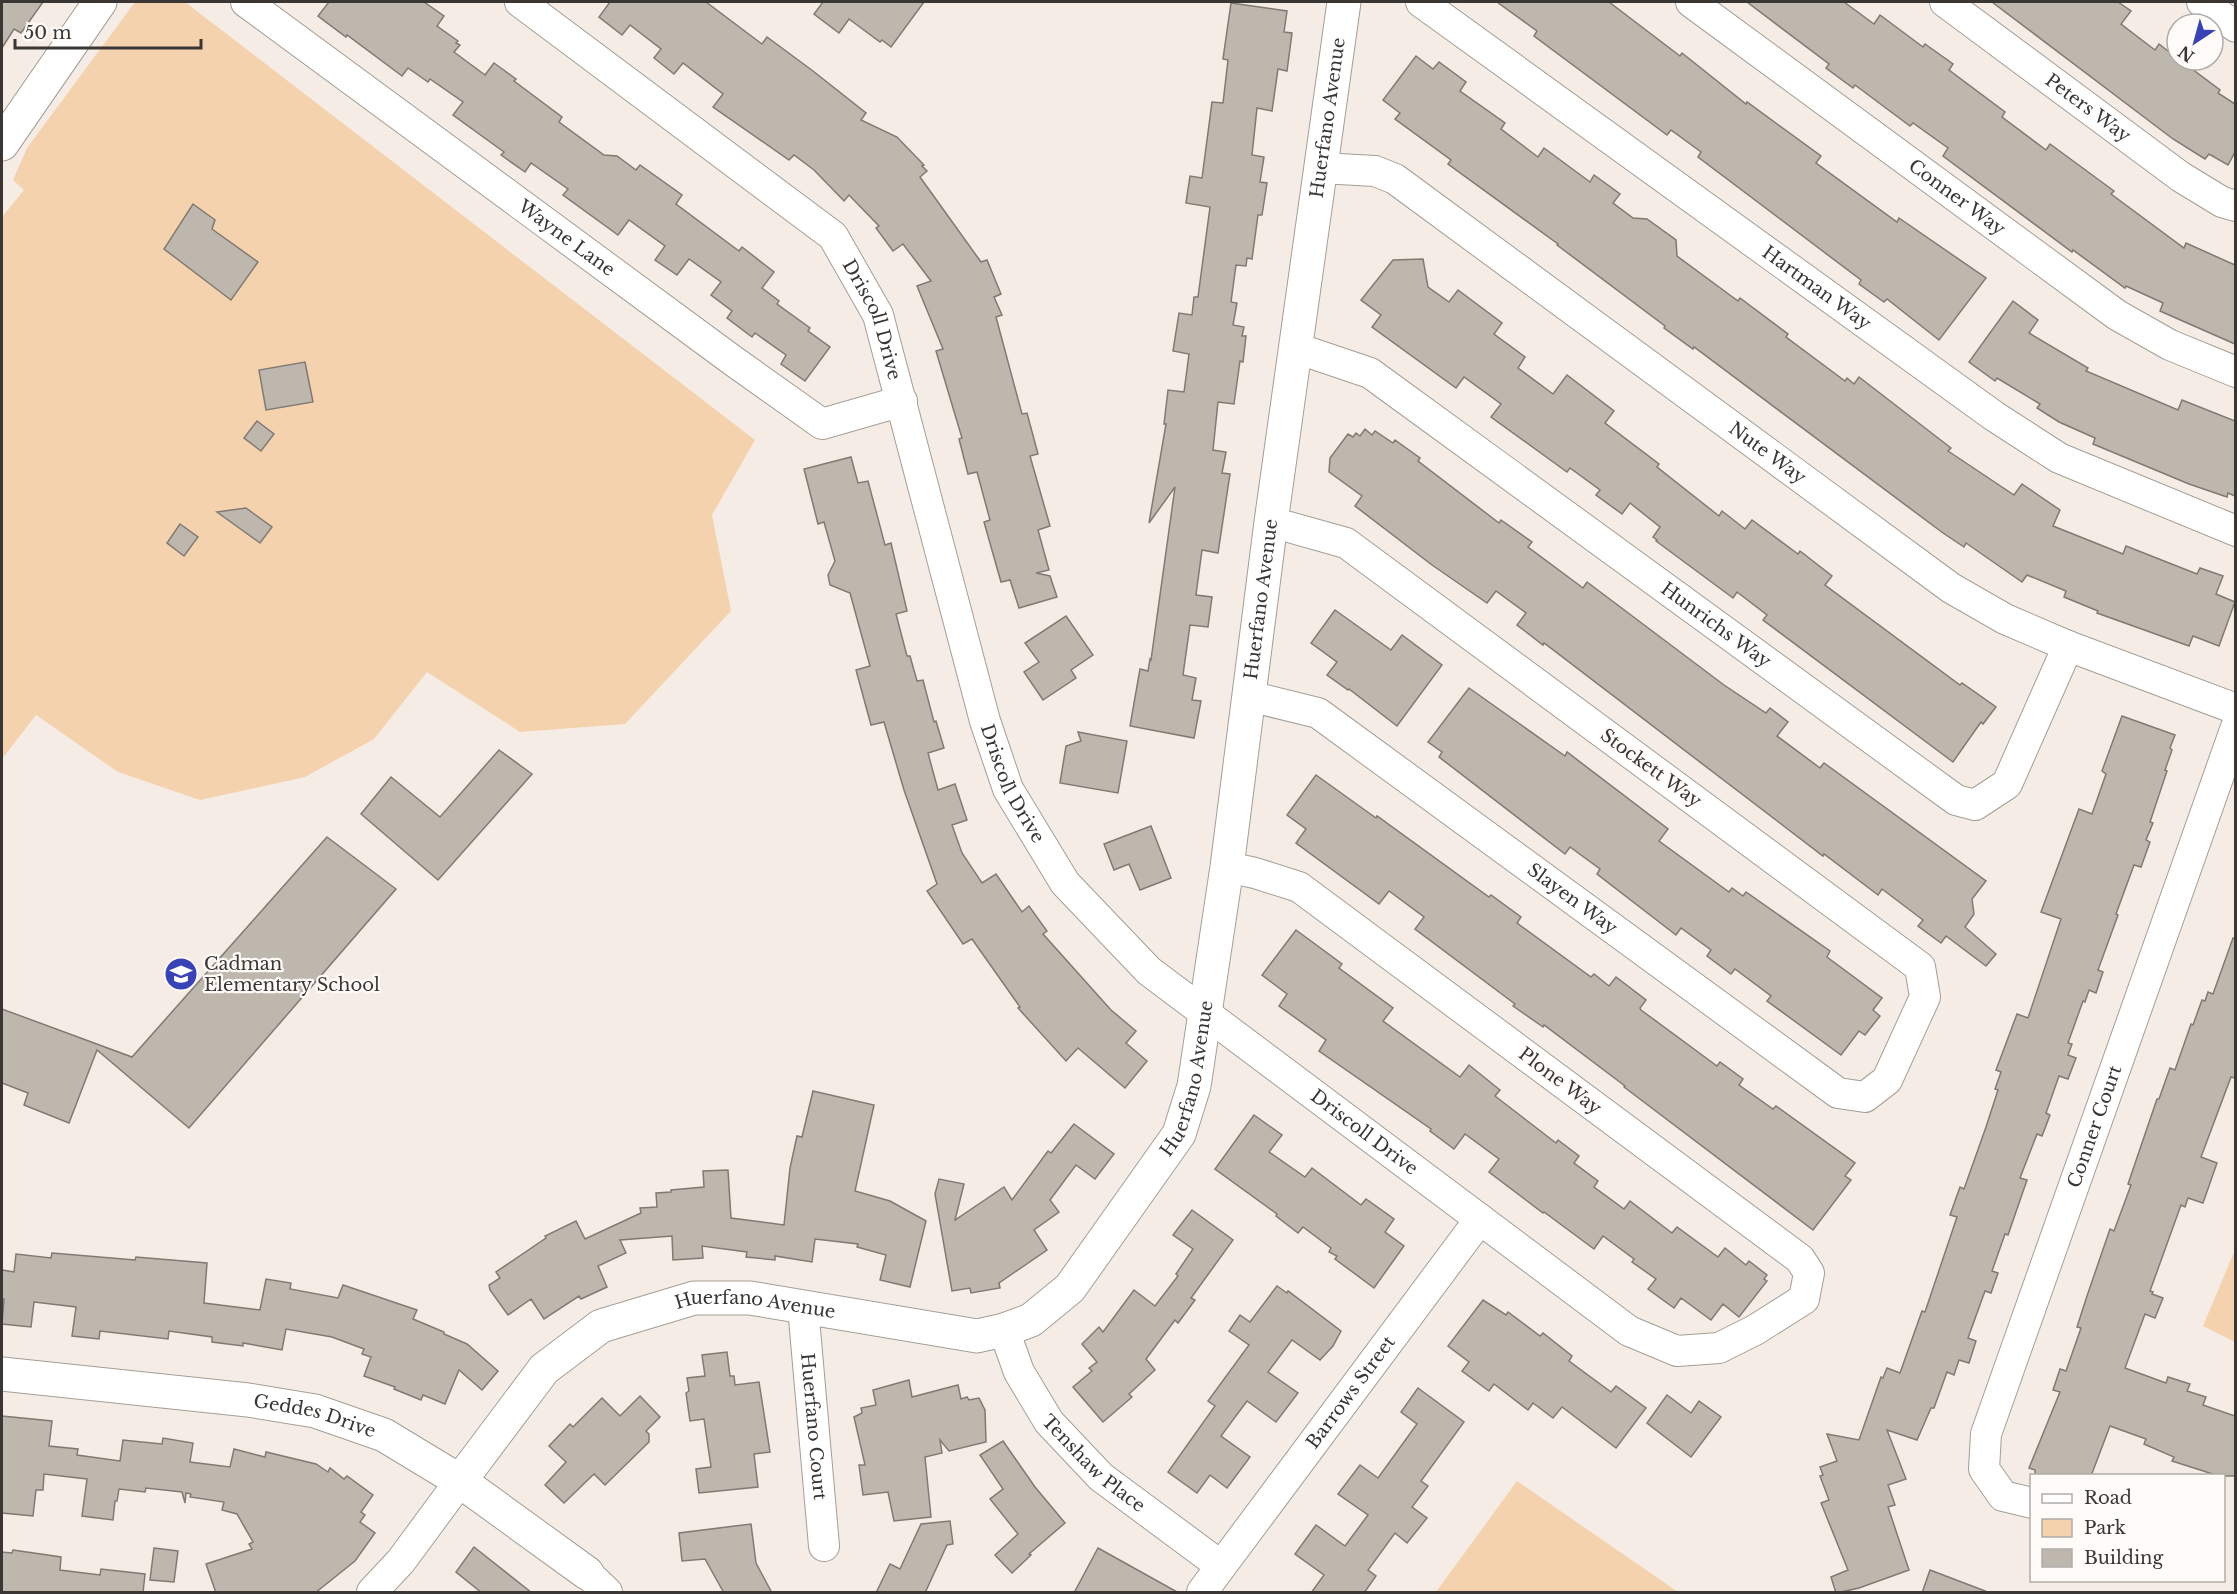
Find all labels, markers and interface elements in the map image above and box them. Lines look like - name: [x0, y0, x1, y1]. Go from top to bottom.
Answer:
- scale bar: [15, 12, 201, 50]
- north arrow: [2165, 12, 2225, 72]
- text: 50 m: [24, 22, 72, 44]
- street label: Huerfano Avenue: [1306, 36, 1350, 199]
- text: N: [2174, 42, 2198, 67]
- street label: Peters Way: [2041, 69, 2136, 147]
- street label: Conner Way: [1904, 155, 2010, 240]
- street label: Wayne Lane: [513, 195, 619, 281]
- street label: Hartman Way: [1758, 241, 1876, 335]
- street label: Driscoll Drive: [838, 256, 906, 382]
- street label: Nute Way: [1725, 417, 1811, 489]
- street label: Huerfano Avenue: [1240, 517, 1282, 681]
- street label: Hunrichs Way: [1656, 578, 1776, 673]
- street label: Driscoll Drive: [976, 721, 1049, 847]
- street label: Stockett Way: [1596, 724, 1706, 812]
- street label: Slayen Way: [1523, 859, 1622, 939]
- place label: Cadman Elementary School: [204, 953, 380, 996]
- school or university icon: Cadman Elementary School: [163, 956, 199, 992]
- street label: Huerfano Avenue: [1155, 999, 1218, 1161]
- street label: Plone Way: [1514, 1043, 1606, 1120]
- street label: Conner Court: [2063, 1062, 2127, 1191]
- street label: Driscoll Drive: [1306, 1085, 1422, 1180]
- street label: Huerfano Avenue: [672, 1287, 837, 1323]
- street label: Barrows Street: [1302, 1332, 1400, 1453]
- street label: Huerfano Court: [796, 1352, 831, 1501]
- street label: Geddes Drive: [252, 1390, 379, 1442]
- street label: Tenshaw Place: [1037, 1410, 1150, 1517]
- legend: [2030, 1474, 2225, 1582]
- text: Road: [2084, 1487, 2132, 1509]
- text: Park: [2084, 1517, 2126, 1539]
- text: Building: [2084, 1547, 2163, 1569]

